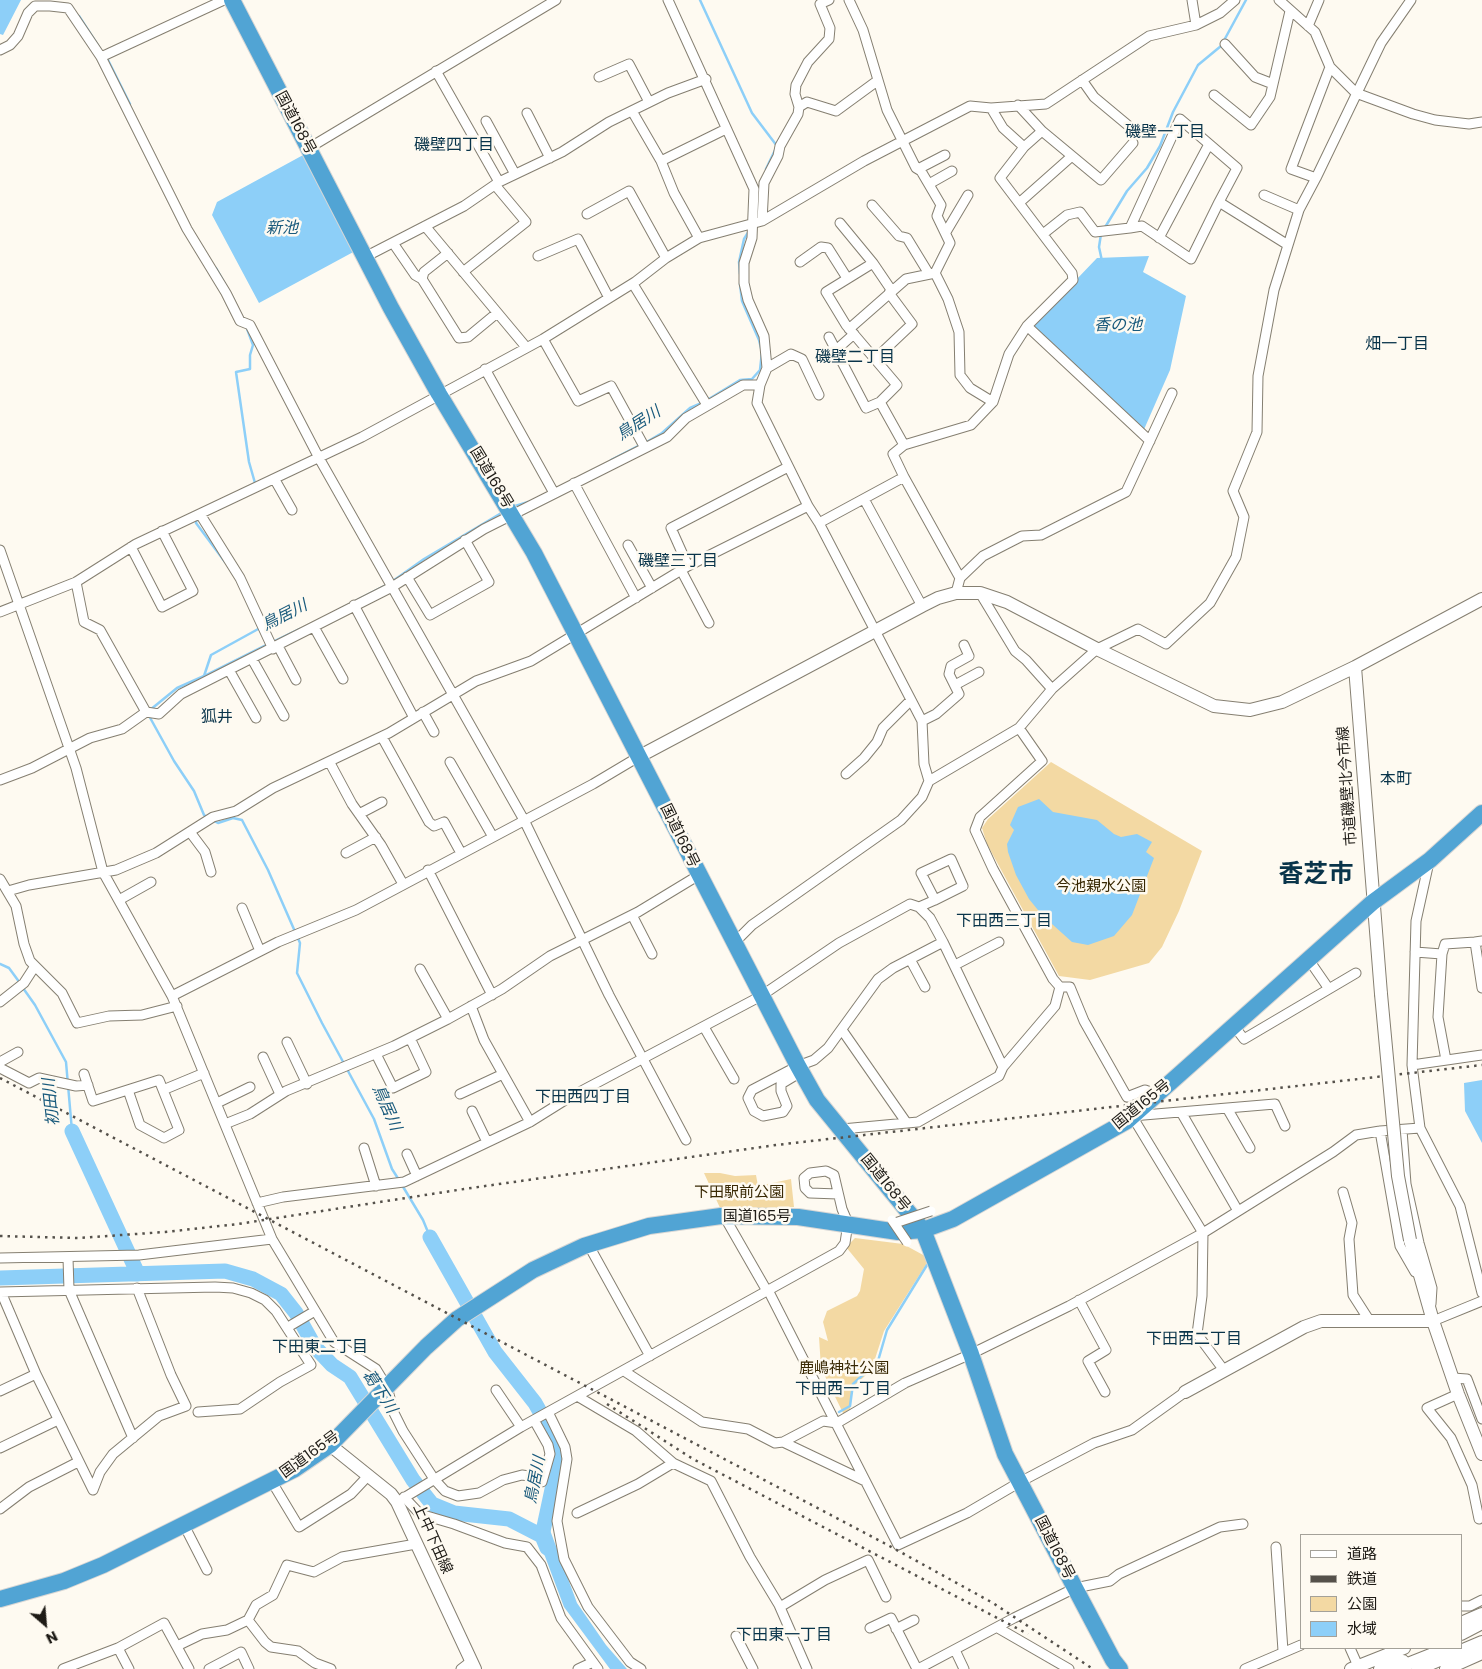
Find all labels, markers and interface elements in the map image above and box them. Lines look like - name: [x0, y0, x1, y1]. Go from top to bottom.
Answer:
- street label: 国道168号: [271, 88, 319, 158]
- district label: 磯壁一丁目: [1125, 123, 1205, 143]
- district label: 磯壁四丁目: [414, 136, 494, 156]
- water label: 新池: [266, 219, 298, 239]
- water label: 香の池: [1094, 316, 1142, 336]
- district label: 畑一丁目: [1365, 335, 1429, 355]
- district label: 磯壁二丁目: [815, 348, 895, 368]
- water label: 鳥居川: [614, 403, 664, 445]
- street label: 国道168号: [466, 444, 516, 512]
- district label: 磯壁三丁目: [638, 552, 718, 572]
- water label: 鳥居川: [259, 597, 311, 635]
- district label: 狐井: [201, 708, 233, 728]
- street label: 市道磯壁北今市線: [1335, 726, 1361, 846]
- district label: 本町: [1380, 770, 1412, 790]
- street label: 国道168号: [656, 801, 702, 871]
- district label: 香芝市: [1279, 861, 1353, 891]
- park label: 今池親水公園: [1056, 878, 1146, 896]
- district label: 下田西三丁目: [956, 912, 1052, 932]
- street label: 国道165号: [1110, 1076, 1174, 1134]
- water label: 初田川: [40, 1077, 64, 1127]
- water label: 鳥居川: [367, 1082, 405, 1134]
- district label: 下田西四丁目: [535, 1088, 631, 1108]
- street label: 国道168号: [856, 1151, 914, 1215]
- park label: 下田駅前公園: [694, 1184, 784, 1202]
- street label: 国道165号: [723, 1208, 791, 1226]
- district label: 下田西二丁目: [1146, 1330, 1242, 1350]
- district label: 下田東二丁目: [272, 1338, 368, 1358]
- park label: 鹿嶋神社公園: [799, 1360, 889, 1378]
- water label: 葛下川: [358, 1367, 400, 1417]
- district label: 下田西一丁目: [795, 1380, 891, 1400]
- street label: 国道165号: [277, 1428, 343, 1482]
- water label: 鳥居川: [522, 1455, 550, 1505]
- street label: 上中下田線: [409, 1501, 455, 1577]
- street label: 国道168号: [1030, 1513, 1078, 1583]
- legend: [1300, 1534, 1462, 1649]
- text: 道路: [1347, 1543, 1377, 1564]
- text: 鉄道: [1347, 1568, 1377, 1589]
- text: 公園: [1347, 1593, 1377, 1614]
- north arrow: [20, 1599, 70, 1649]
- text: 水域: [1347, 1618, 1377, 1639]
- text: N: [43, 1626, 61, 1649]
- district label: 下田東一丁目: [736, 1626, 832, 1646]

